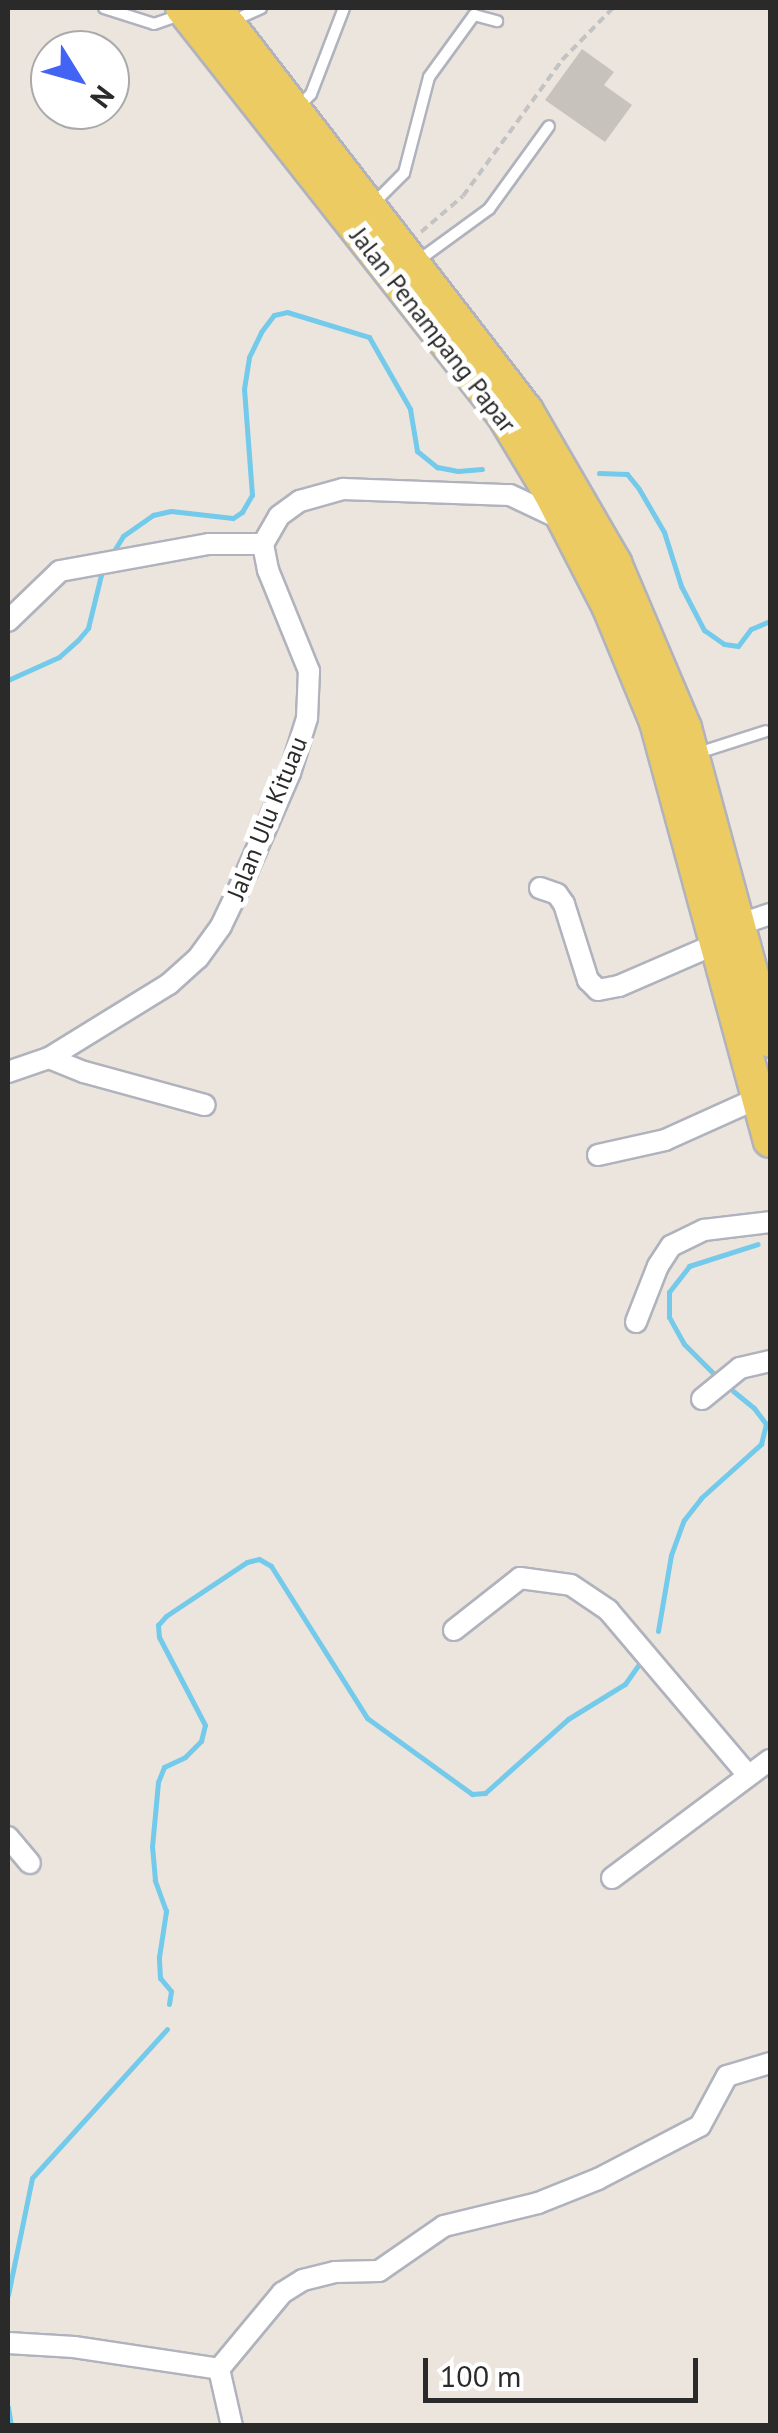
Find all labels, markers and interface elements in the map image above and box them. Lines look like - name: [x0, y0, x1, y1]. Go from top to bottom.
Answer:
- north arrow: [30, 30, 130, 130]
- text: N: [82, 79, 123, 116]
- street label: Jalan Penampang Papar: [344, 222, 522, 438]
- street label: Jalan Ulu Kituau: [221, 732, 313, 904]
- scale bar: [428, 2338, 703, 2400]
- text: 100 m: [440, 2356, 521, 2395]

